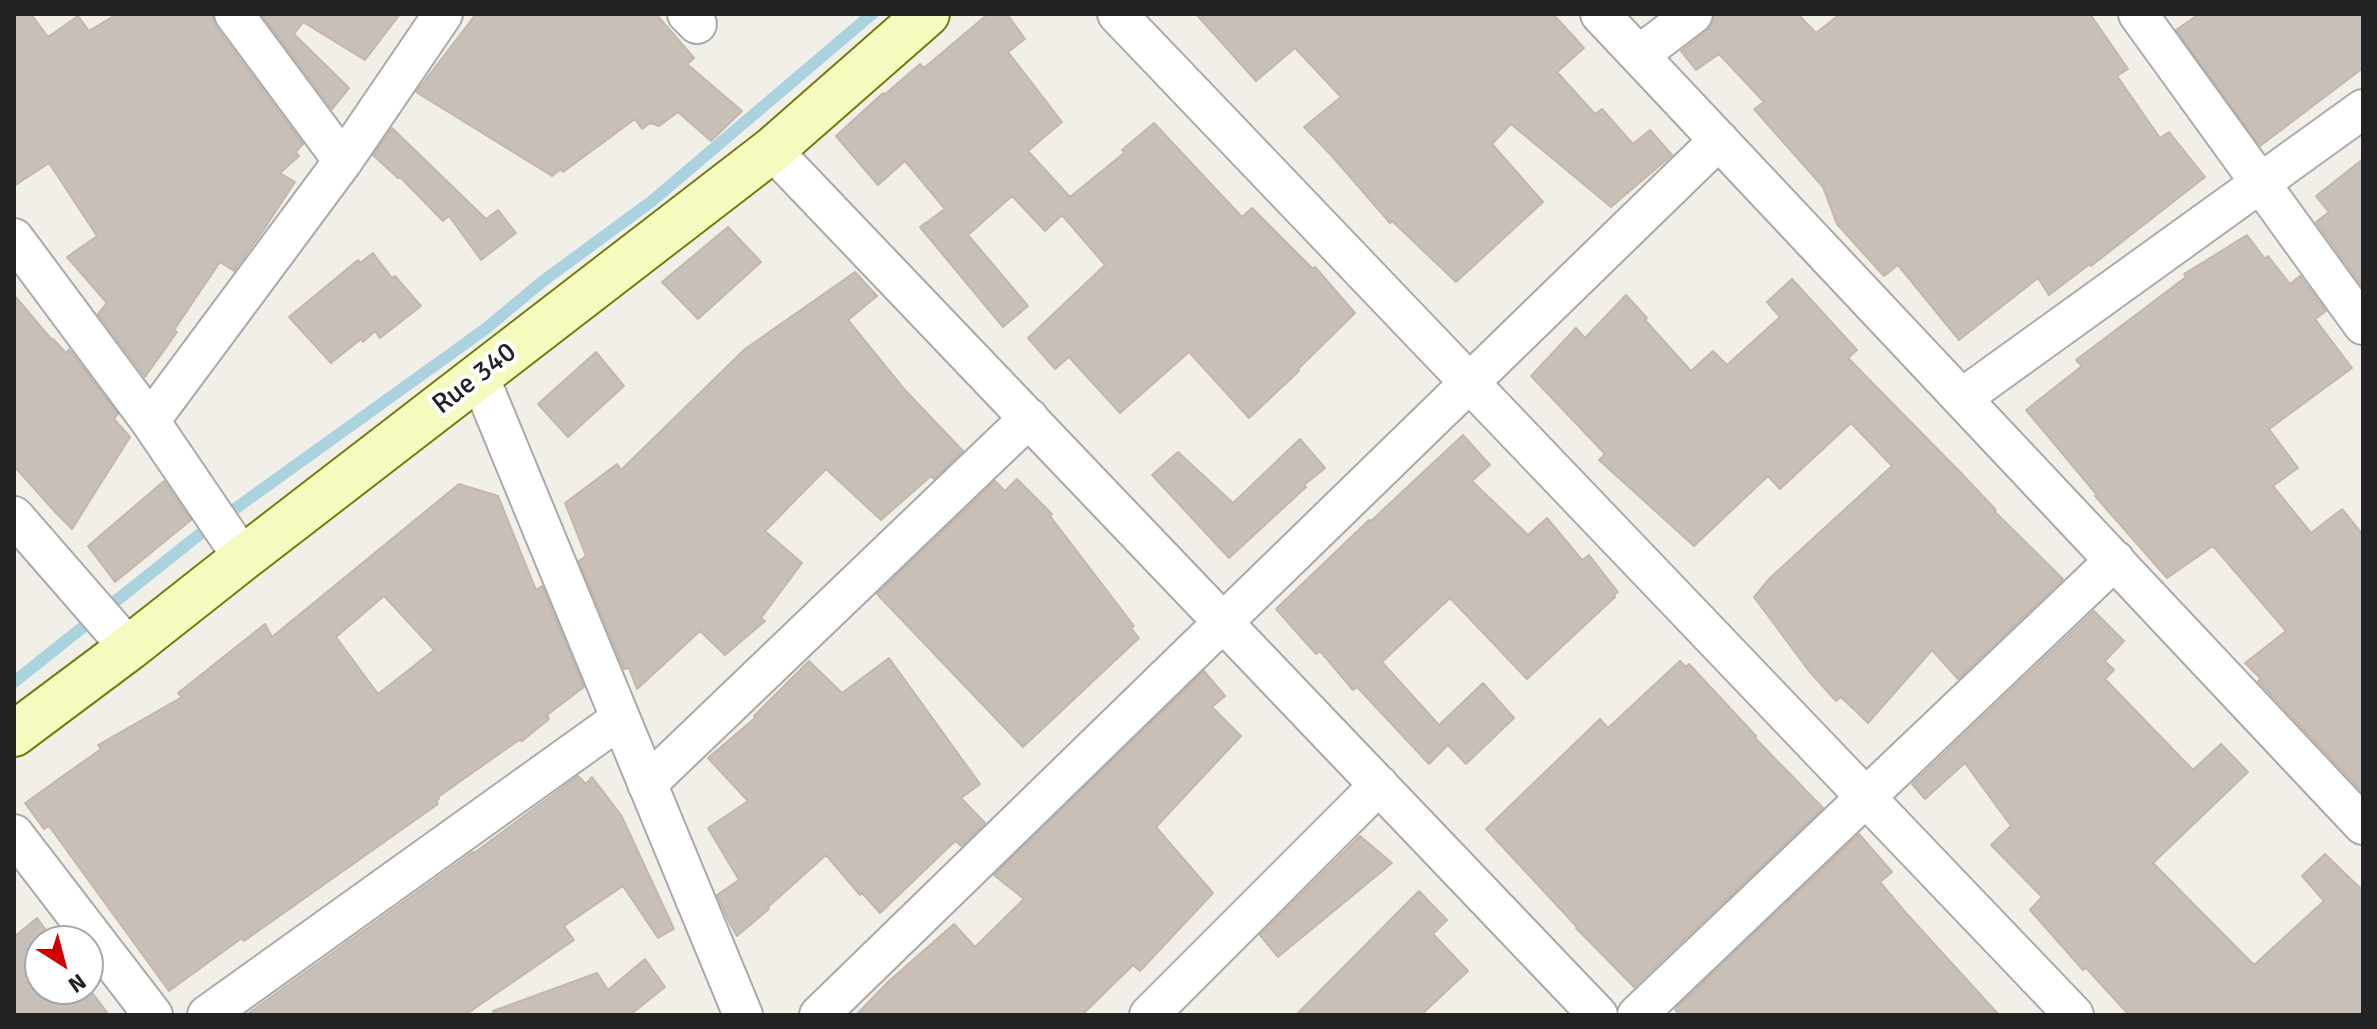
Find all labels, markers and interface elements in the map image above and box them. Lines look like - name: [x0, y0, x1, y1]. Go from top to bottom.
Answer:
- street label: Rue 340: [426, 336, 524, 422]
- north arrow: [24, 925, 104, 1005]
- text: N: [63, 968, 91, 999]

